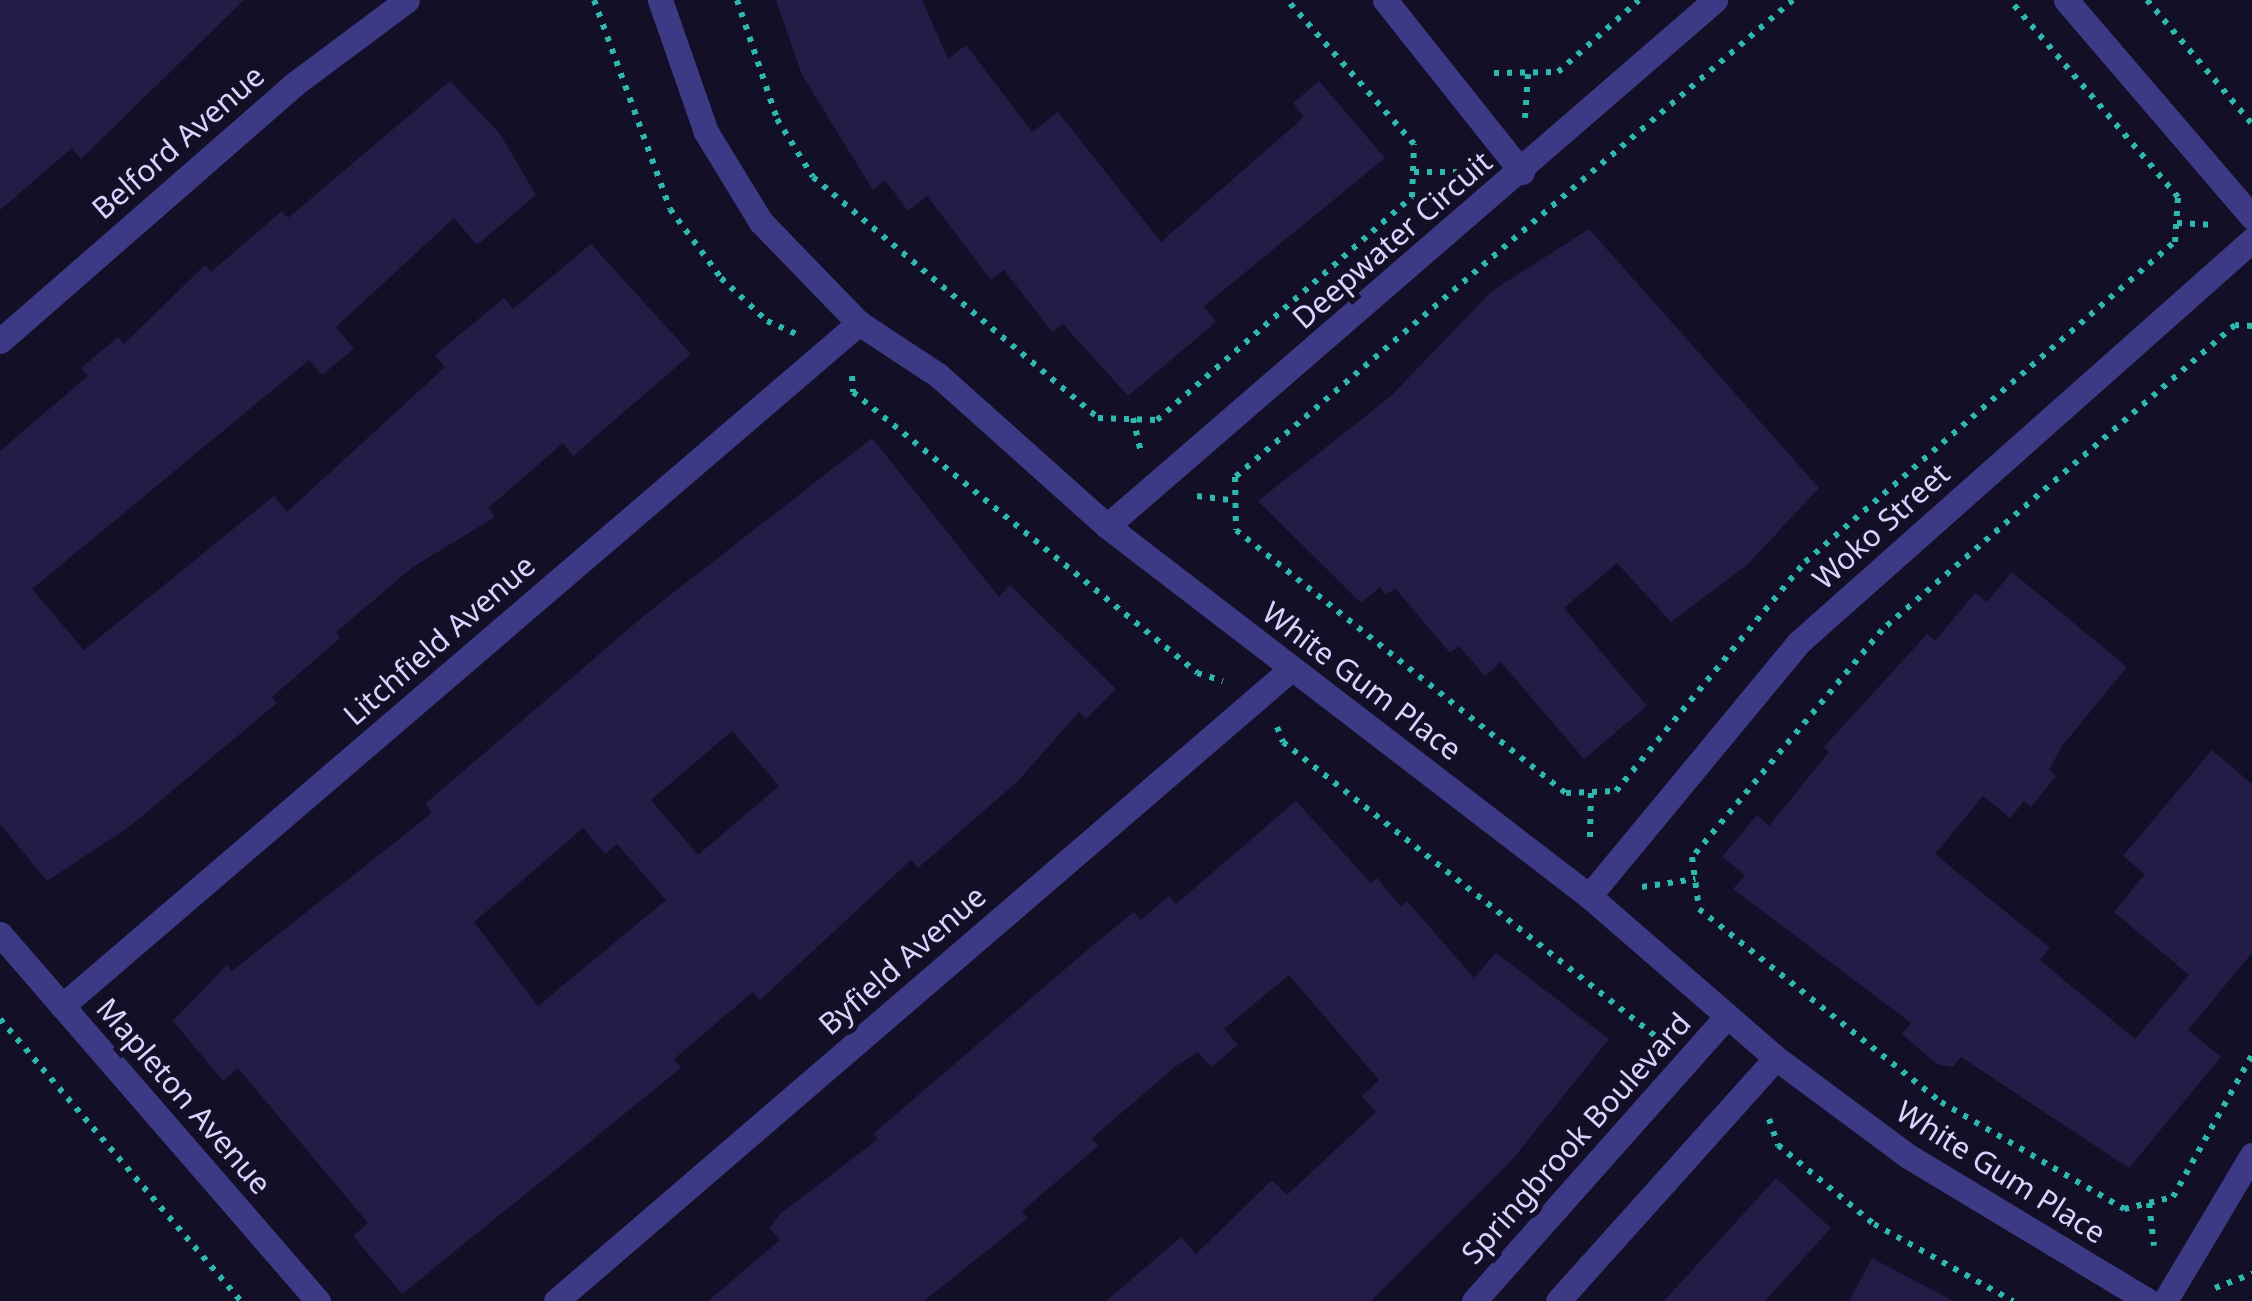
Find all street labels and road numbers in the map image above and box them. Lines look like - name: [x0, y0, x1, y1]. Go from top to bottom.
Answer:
- street label: Belford Avenue: [85, 58, 271, 226]
- street label: Deepwater Circuit: [1285, 144, 1499, 336]
- street label: Woko Street: [1805, 455, 1957, 597]
- street label: Litchfield Avenue: [336, 547, 542, 733]
- street label: White Gum Place: [1255, 594, 1469, 768]
- street label: Byfield Avenue: [811, 878, 993, 1042]
- street label: Mapleton Avenue: [89, 991, 279, 1201]
- street label: Springbrook Boulevard: [1454, 1005, 1698, 1271]
- street label: White Gum Place: [1890, 1093, 2112, 1251]

